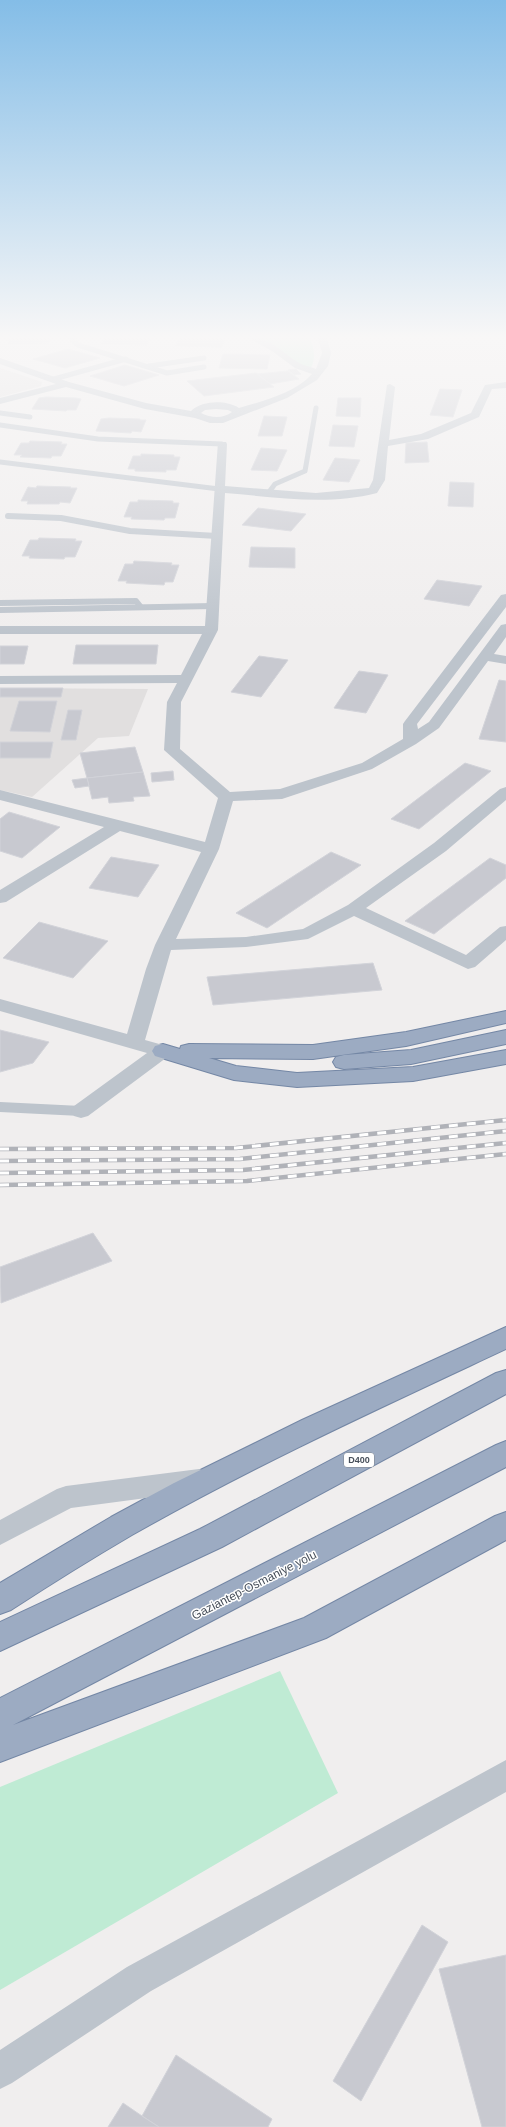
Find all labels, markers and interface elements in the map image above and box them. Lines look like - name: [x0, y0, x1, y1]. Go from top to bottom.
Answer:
- road number: D400: [344, 1453, 374, 1467]
- street label: Gaziantep-Osmaniye yolu: [189, 1547, 319, 1623]

